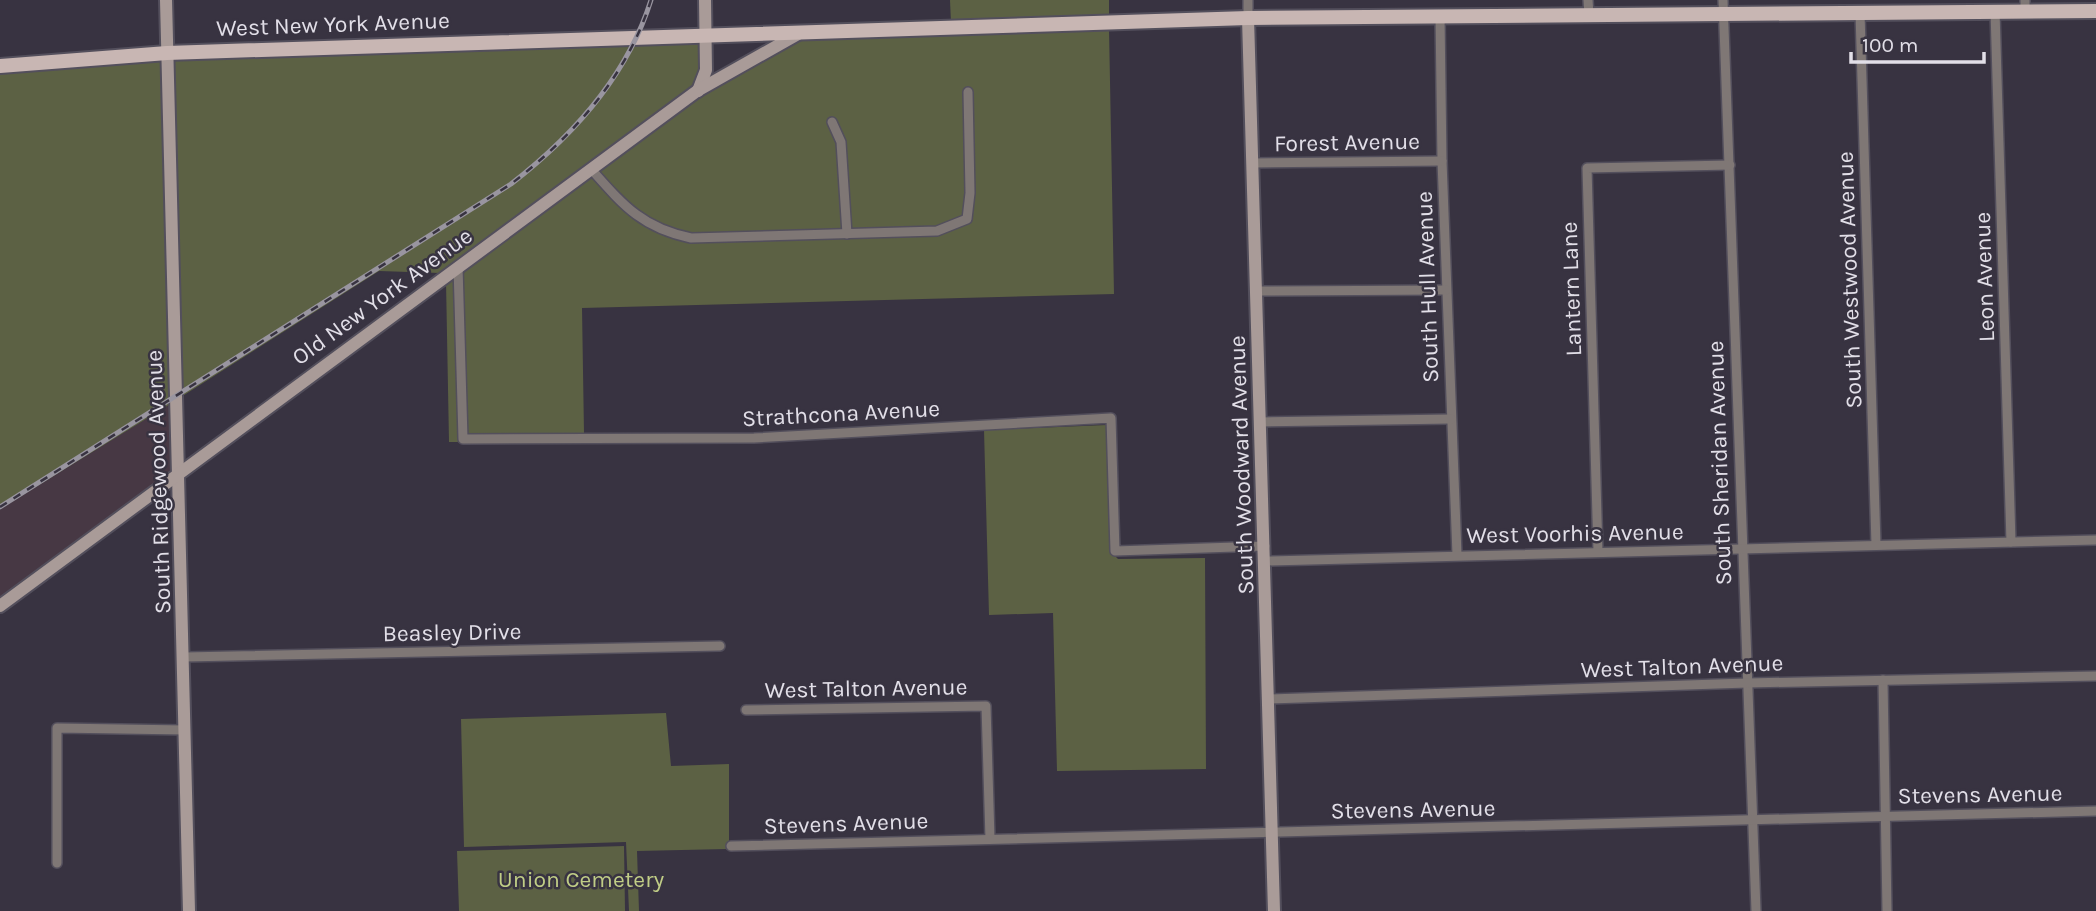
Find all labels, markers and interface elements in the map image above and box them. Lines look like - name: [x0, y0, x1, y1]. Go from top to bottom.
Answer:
- street label: West New York Avenue: [216, 7, 450, 42]
- scale bar: [1851, 21, 1984, 65]
- text: 100 m: [1862, 33, 1919, 57]
- street label: Forest Avenue: [1274, 128, 1420, 157]
- street label: South Westwood Avenue: [1832, 151, 1867, 409]
- street label: South Hull Avenue: [1411, 191, 1444, 383]
- street label: Leon Avenue: [1969, 211, 2000, 342]
- street label: Lantern Lane: [1556, 221, 1587, 357]
- street label: Old New York Avenue: [287, 222, 478, 371]
- street label: South Woodward Avenue: [1223, 335, 1260, 595]
- street label: South Sheridan Avenue: [1702, 340, 1737, 586]
- street label: South Ridgewood Avenue: [140, 349, 177, 615]
- street label: Strathcona Avenue: [741, 395, 941, 432]
- street label: West Voorhis Avenue: [1466, 518, 1684, 549]
- street label: Beasley Drive: [382, 618, 522, 647]
- street label: West Talton Avenue: [1580, 649, 1784, 684]
- street label: West Talton Avenue: [764, 673, 968, 704]
- street label: Stevens Avenue: [1897, 780, 2063, 809]
- street label: Stevens Avenue: [1330, 795, 1496, 824]
- street label: Stevens Avenue: [763, 807, 929, 840]
- park label: Union Cemetery: [498, 866, 664, 893]

